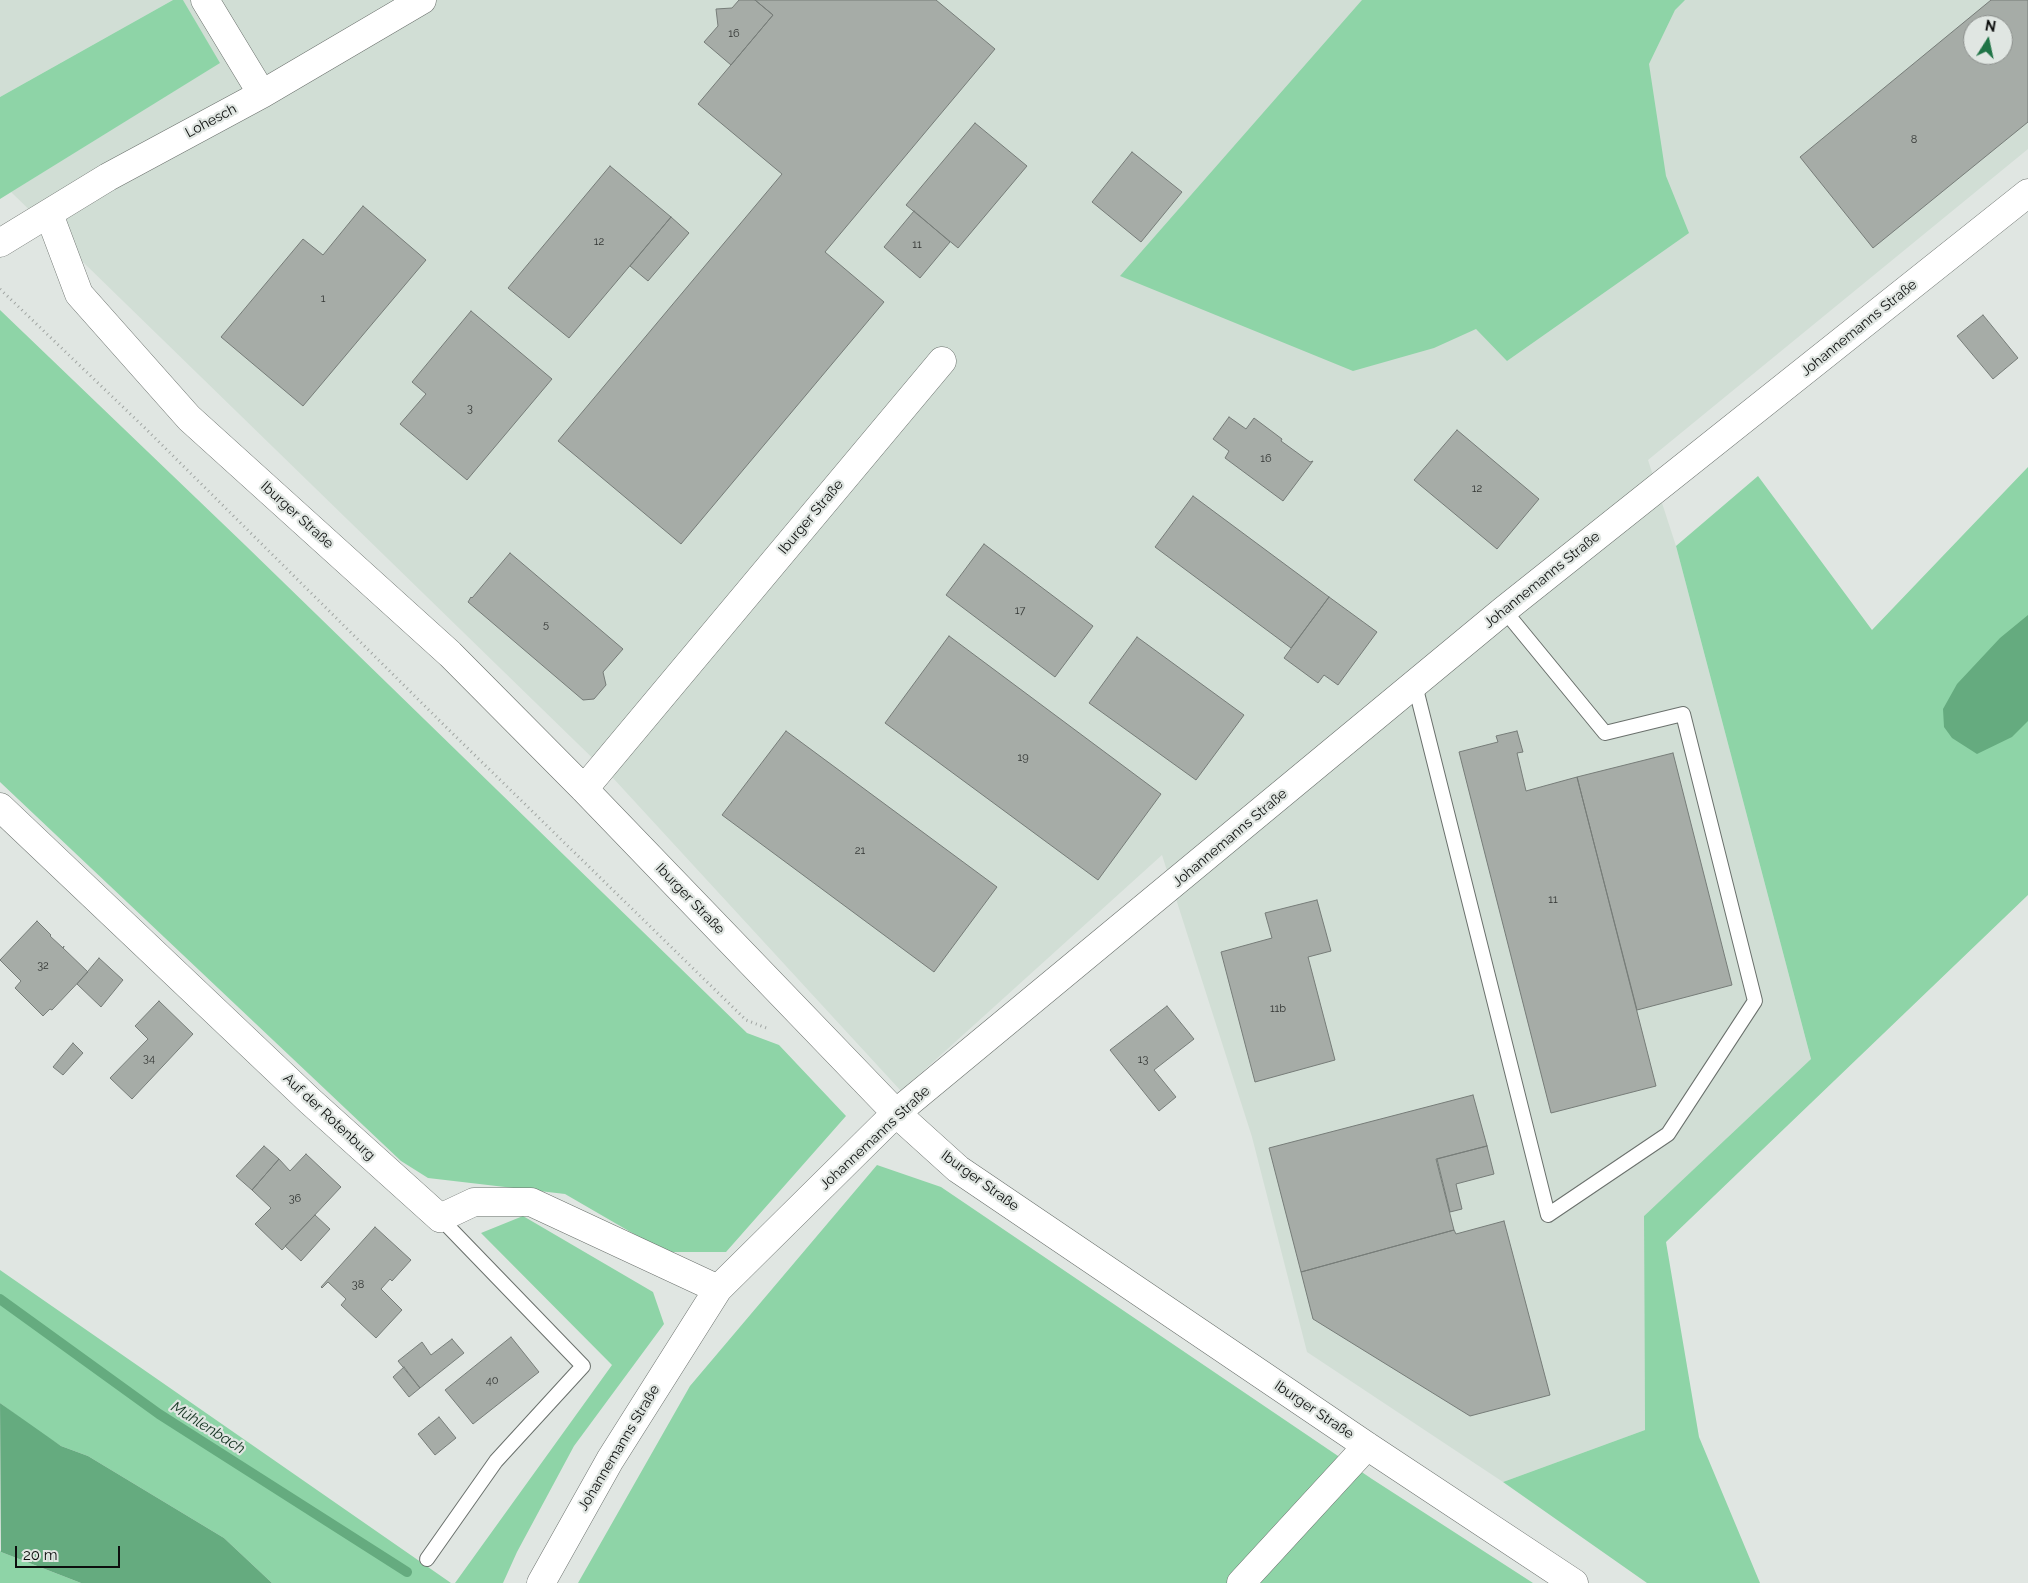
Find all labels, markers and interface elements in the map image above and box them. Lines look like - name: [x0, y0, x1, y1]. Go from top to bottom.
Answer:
- north arrow: [1963, 15, 2013, 65]
- text: N: [1984, 17, 1997, 35]
- house number: 16: [728, 27, 740, 41]
- street label: Lohesch: [183, 101, 239, 141]
- house number: 8: [1911, 133, 1917, 147]
- house number: 12: [594, 235, 604, 249]
- house number: 11: [912, 238, 922, 252]
- street label: Johannemanns Straße: [1798, 276, 1920, 380]
- house number: 1: [321, 292, 325, 306]
- house number: 3: [467, 402, 473, 416]
- house number: 16: [1260, 452, 1272, 466]
- street label: Iburger Straße: [775, 476, 847, 558]
- street label: Iburger Straße: [257, 478, 337, 552]
- house number: 12: [1472, 482, 1482, 496]
- street label: Johannemanns Straße: [1481, 528, 1603, 632]
- house number: 17: [1015, 604, 1025, 618]
- house number: 5: [543, 618, 549, 632]
- house number: 19: [1017, 751, 1029, 765]
- street label: Johannemanns Straße: [1169, 785, 1291, 891]
- house number: 21: [855, 844, 865, 858]
- street label: Iburger Straße: [652, 860, 728, 938]
- house number: 11: [1548, 893, 1558, 907]
- house number: 32: [37, 959, 49, 973]
- house number: 11b: [1270, 1002, 1286, 1016]
- house number: 34: [143, 1052, 155, 1066]
- house number: 13: [1138, 1053, 1148, 1067]
- street label: Auf der Rotenburg: [280, 1070, 378, 1164]
- street label: Johannemanns Straße: [817, 1083, 933, 1193]
- street label: Iburger Straße: [938, 1147, 1022, 1215]
- house number: 36: [289, 1192, 301, 1206]
- house number: 38: [352, 1278, 364, 1292]
- house number: 40: [486, 1374, 498, 1388]
- street label: Iburger Straße: [1271, 1377, 1357, 1443]
- street label: Johannemanns Straße: [575, 1382, 663, 1514]
- water label: Mühlenbach: [168, 1398, 248, 1458]
- scale bar: [18, 1536, 122, 1568]
- text: 20 m: [23, 1546, 58, 1564]

